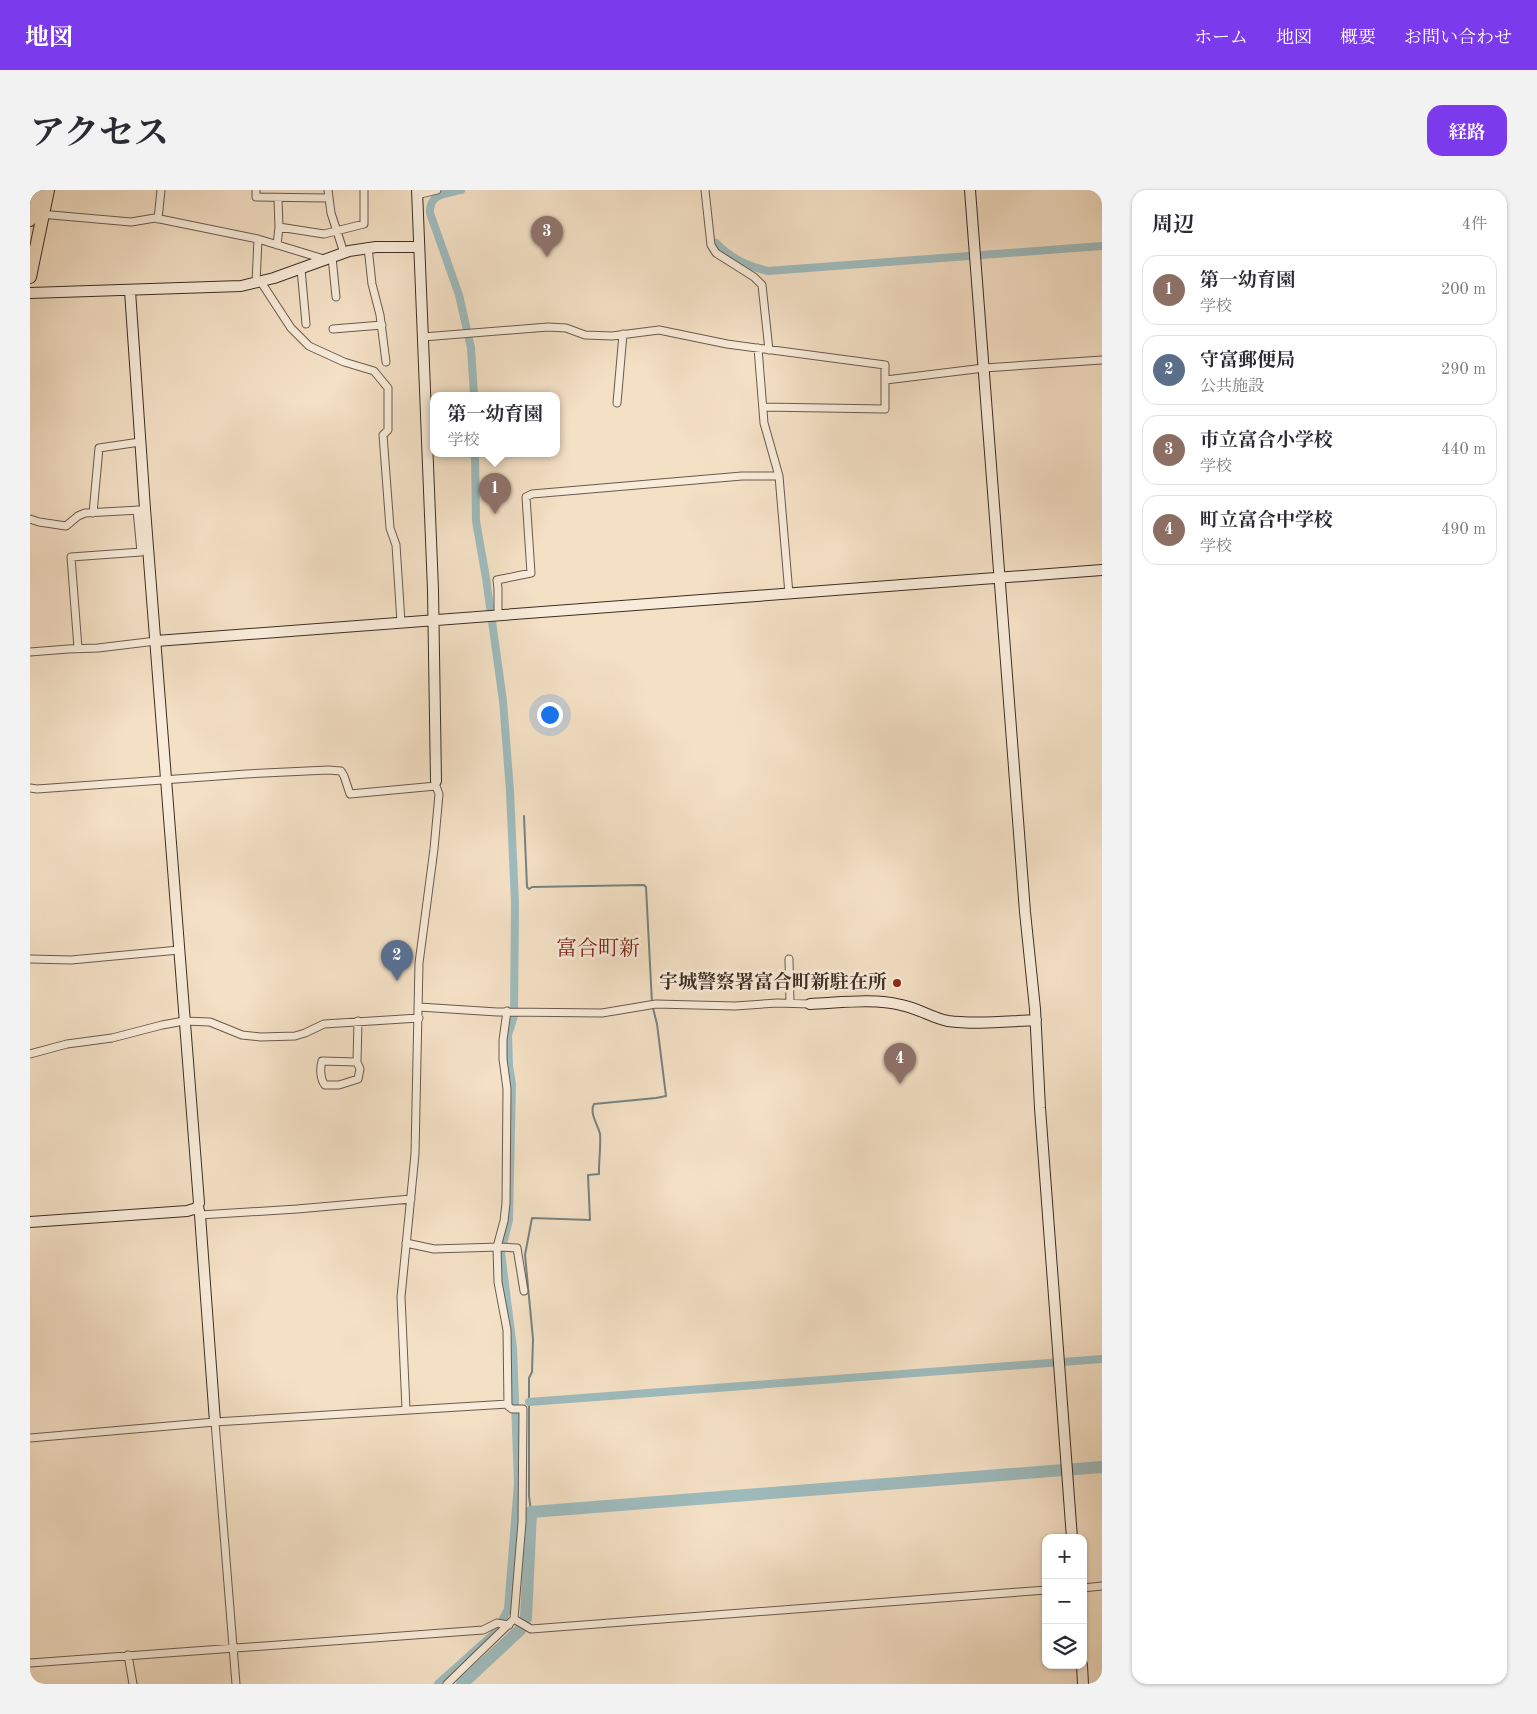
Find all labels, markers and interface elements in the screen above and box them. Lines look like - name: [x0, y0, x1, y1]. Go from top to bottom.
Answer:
- text: 地図: [25, 27, 73, 51]
- text: ホーム: [1194, 29, 1248, 47]
- text: 地図: [1276, 29, 1312, 47]
- text: 概要: [1340, 29, 1376, 47]
- text: お問い合わせ: [1404, 29, 1512, 47]
- button: 経路: [1427, 105, 1507, 156]
- text: アクセス: [30, 117, 169, 152]
- text: 周辺: [1152, 215, 1194, 236]
- pin: 3: [531, 216, 563, 257]
- text: 4件: [1462, 217, 1487, 233]
- text: 第一幼育園: [1200, 272, 1295, 291]
- text: 1: [1164, 282, 1174, 298]
- text: 200 m: [1441, 282, 1486, 298]
- text: 学校: [1200, 299, 1232, 315]
- text: 守富郵便局: [1200, 352, 1295, 371]
- text: 2: [1164, 362, 1174, 378]
- text: 290 m: [1441, 362, 1486, 378]
- text: 公共施設: [1200, 379, 1264, 395]
- popup: [430, 392, 560, 457]
- text: 第一幼育園: [447, 406, 543, 425]
- text: 市立富合小学校: [1200, 432, 1333, 451]
- text: 学校: [447, 433, 480, 449]
- text: 3: [1164, 442, 1174, 458]
- text: 440 m: [1441, 442, 1486, 458]
- text: 学校: [1200, 459, 1232, 475]
- pin: 1: [479, 473, 511, 514]
- text: 町立富合中学校: [1200, 512, 1333, 531]
- text: 4: [1164, 522, 1174, 538]
- text: 490 m: [1441, 522, 1486, 538]
- text: 学校: [1200, 539, 1232, 555]
- your location: [537, 702, 563, 728]
- district label: 富合町新: [556, 937, 640, 960]
- pin: 2: [381, 940, 413, 981]
- place label: 宇城警察署富合町新駐在所: [659, 971, 887, 993]
- marker: 宇城警察署富合町新駐在所: [891, 977, 903, 989]
- pin: 4: [884, 1043, 916, 1084]
- map controls: [1042, 1534, 1087, 1669]
- button: +: [1042, 1534, 1087, 1579]
- button: −: [1042, 1579, 1087, 1624]
- button: layers: [1042, 1624, 1087, 1669]

